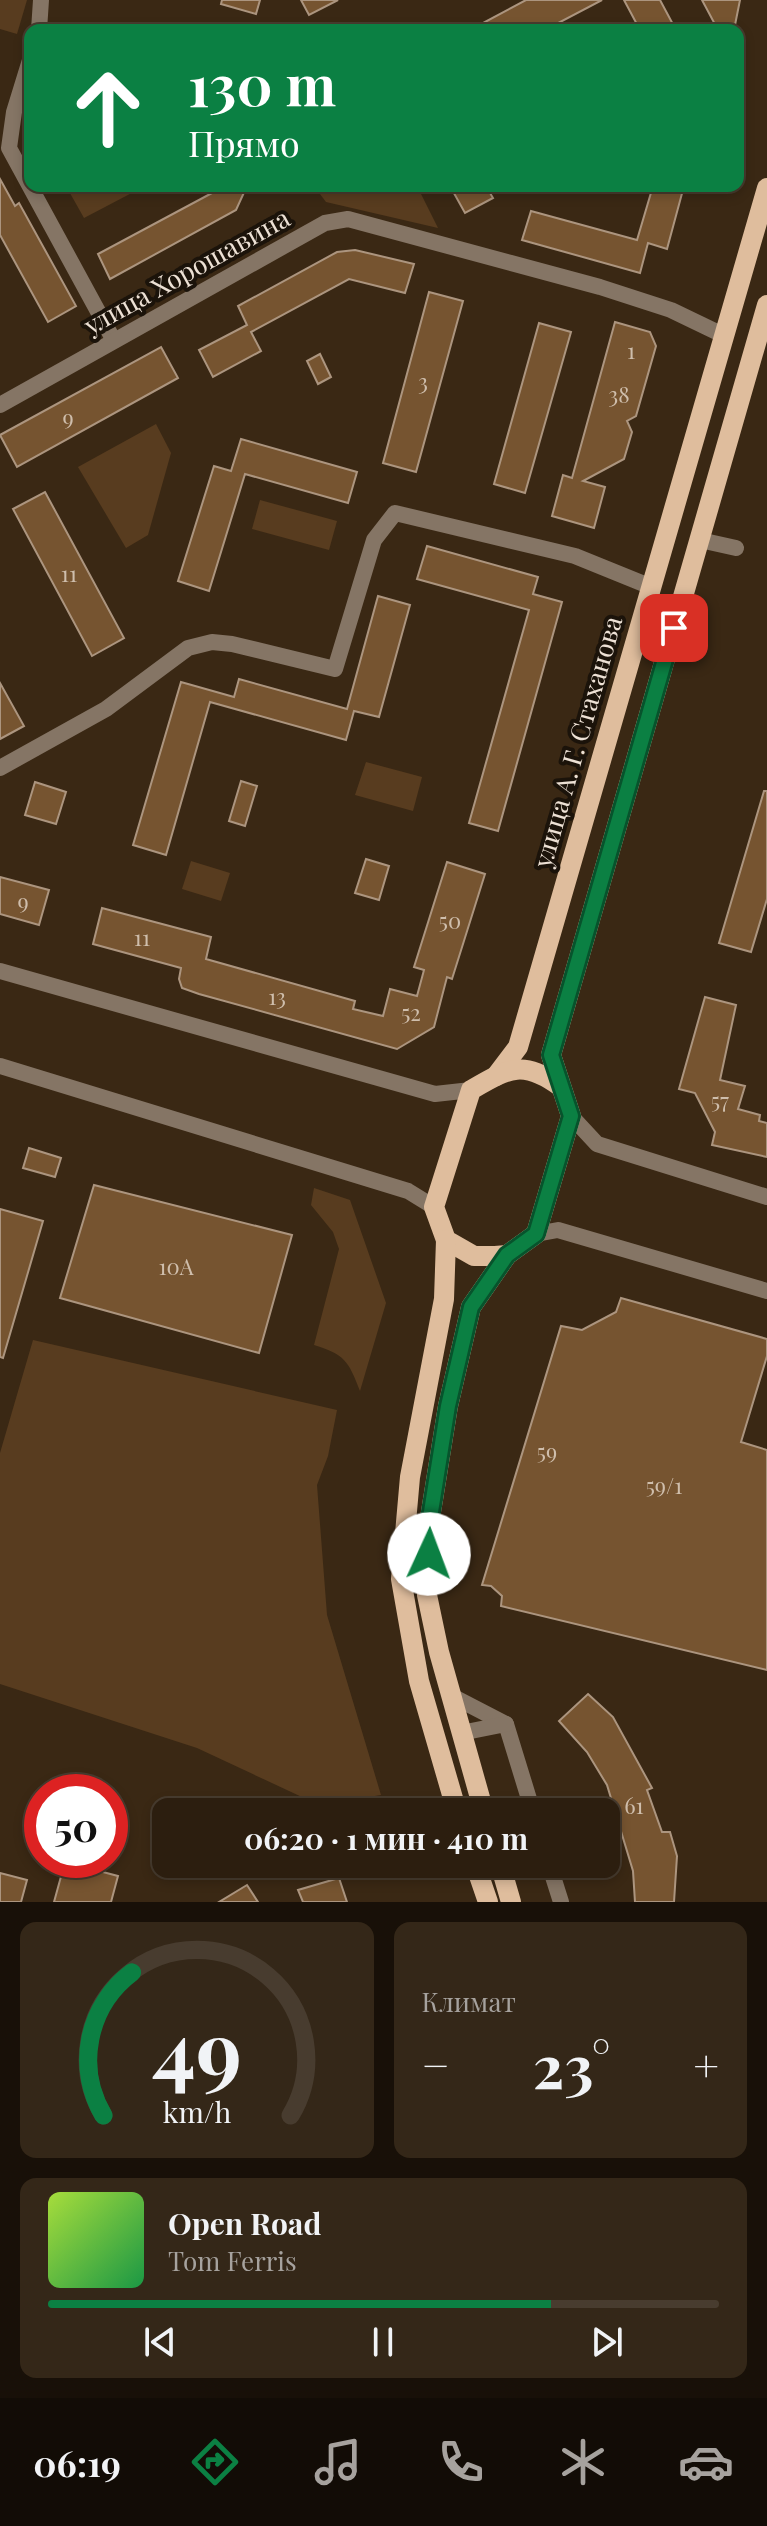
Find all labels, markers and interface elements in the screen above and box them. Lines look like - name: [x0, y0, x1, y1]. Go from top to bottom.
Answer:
- text: 130 m: [188, 46, 336, 121]
- icon: ahead: [56, 56, 160, 160]
- text: Прямо: [188, 118, 300, 166]
- street label: улица Хорошавина: [76, 200, 295, 342]
- house number: 1: [627, 335, 635, 365]
- house number: 3: [418, 366, 428, 396]
- house number: 38: [608, 379, 630, 409]
- house number: 9: [62, 402, 74, 432]
- house number: 11: [61, 558, 77, 588]
- pin: [640, 594, 708, 662]
- icon: arrive: [652, 606, 696, 650]
- street label: улица А. Г. Стаханова: [524, 612, 629, 872]
- house number: 9: [17, 886, 29, 916]
- house number: 50: [439, 905, 461, 935]
- house number: 11: [134, 922, 150, 952]
- house number: 13: [268, 981, 286, 1011]
- house number: 52: [401, 997, 421, 1027]
- house number: 57: [711, 1085, 729, 1115]
- house number: 10А: [158, 1251, 194, 1281]
- house number: 59: [537, 1436, 557, 1466]
- house number: 59/1: [646, 1470, 682, 1500]
- position arrow: [387, 1512, 471, 1596]
- speed limit sign: 50: [24, 1774, 128, 1878]
- house number: 61: [624, 1790, 644, 1820]
- text: 06:20 · 1 мин · 410 m: [244, 1818, 528, 1858]
- text: Климат: [422, 1984, 516, 2019]
- text: 49: [152, 1992, 242, 2103]
- text: 23°: [533, 2024, 610, 2104]
- text: −: [422, 2034, 450, 2093]
- text: +: [693, 2034, 719, 2093]
- text: km/h: [162, 2092, 231, 2130]
- text: Open Road: [168, 2203, 321, 2243]
- text: Tom Ferris: [168, 2243, 297, 2278]
- icon: previous: [138, 2320, 182, 2364]
- icon: pause: [361, 2320, 405, 2364]
- icon: next: [585, 2320, 629, 2364]
- icon: directions: [187, 2434, 243, 2490]
- icon: music: [310, 2434, 366, 2490]
- icon: phone: [433, 2434, 489, 2490]
- icon: climate: [555, 2434, 611, 2490]
- icon: car: [678, 2434, 734, 2490]
- text: 06:19: [33, 2438, 121, 2486]

